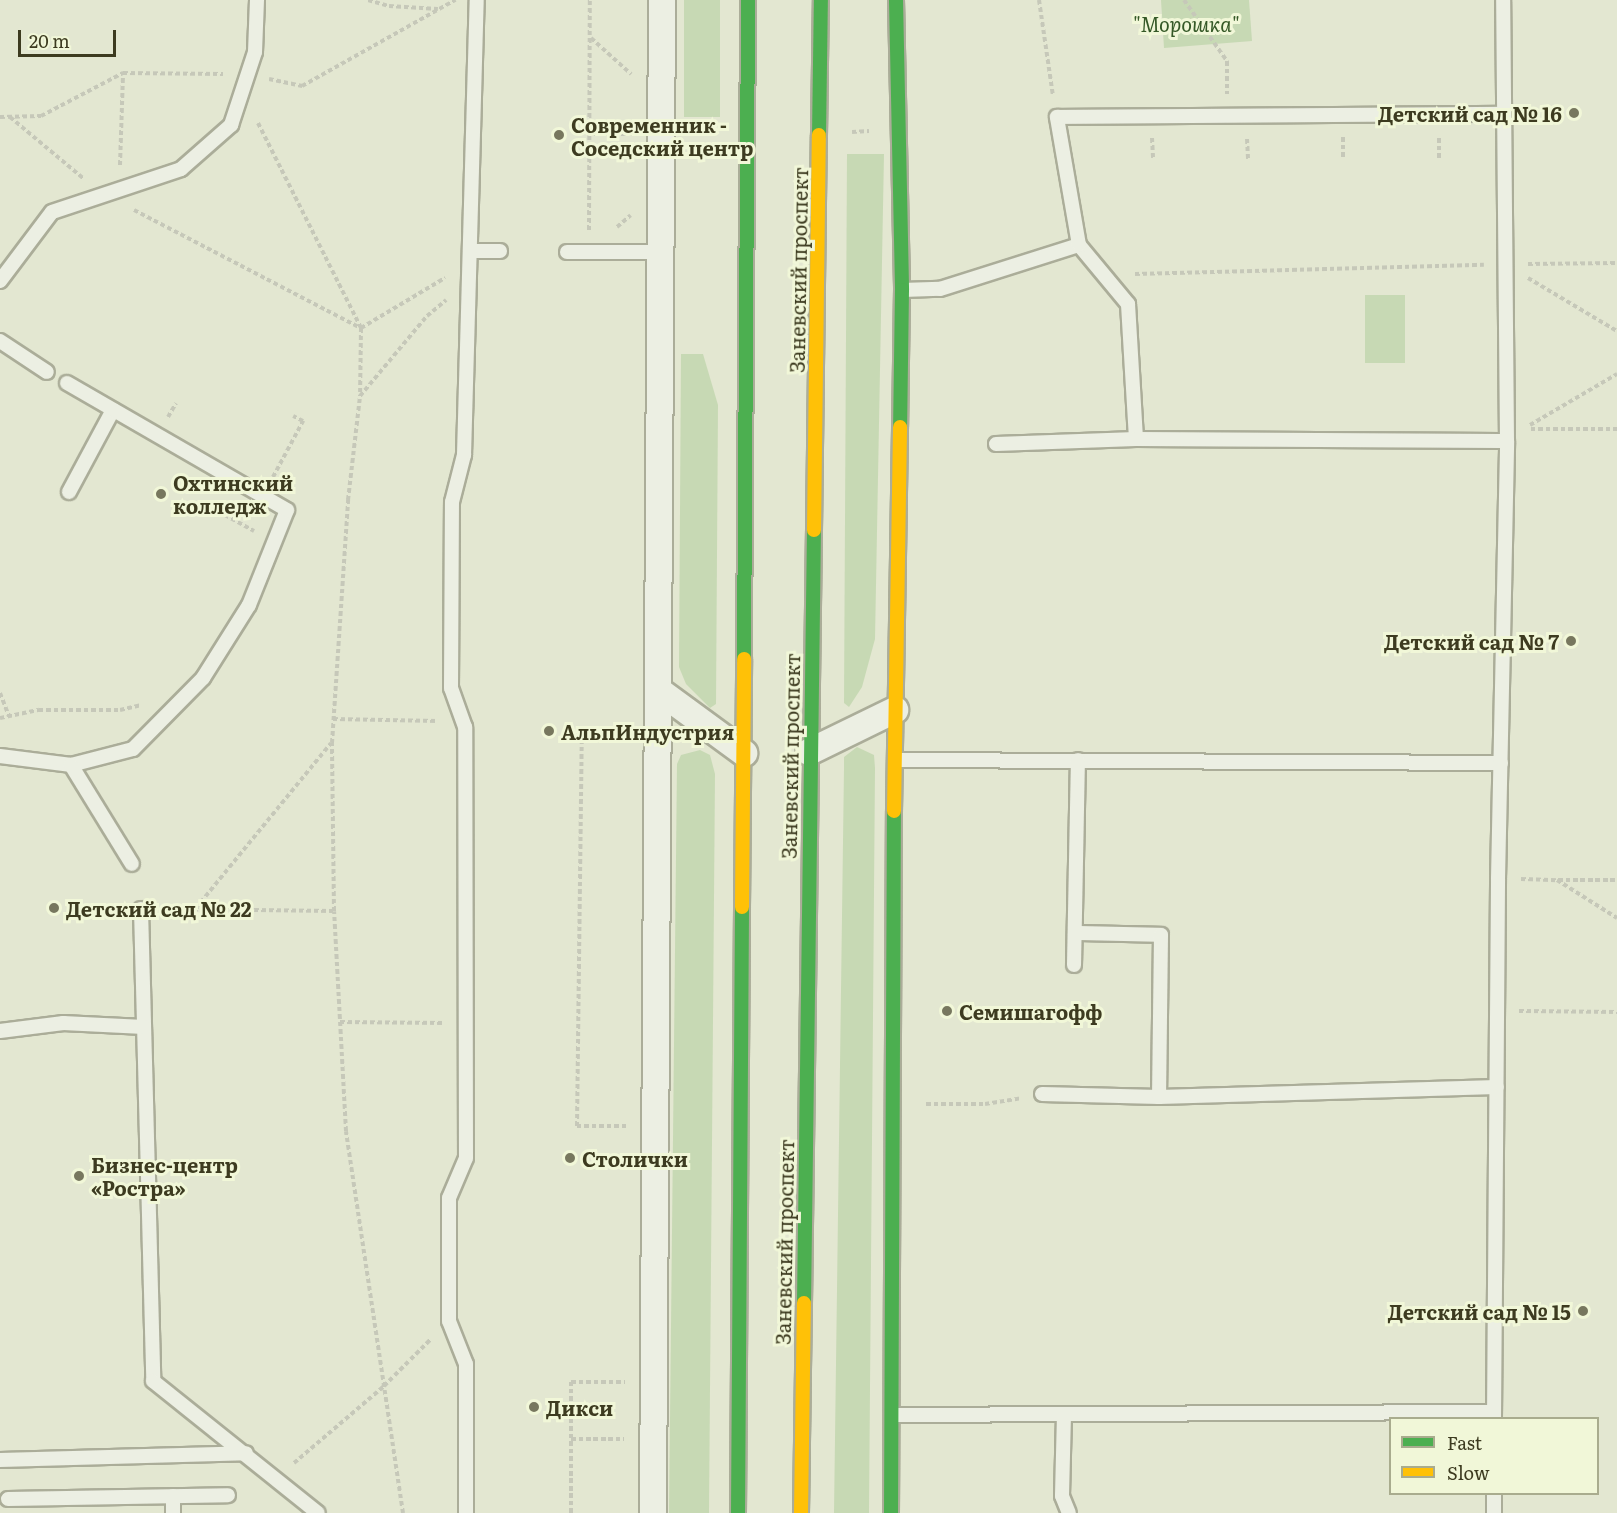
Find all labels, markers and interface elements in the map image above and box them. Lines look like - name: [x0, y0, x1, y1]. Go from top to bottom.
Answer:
- park label: "Морошка": [1132, 11, 1240, 35]
- scale bar: [21, 18, 118, 56]
- text: 20 m: [29, 27, 70, 54]
- place label: Детский сад № 16: [1378, 101, 1562, 125]
- marker: Детский сад № 16: [1567, 106, 1581, 120]
- place label: Современник - Соседский центр: [571, 112, 753, 159]
- marker: Современник - Соседский центр: [552, 128, 566, 142]
- street label: Заневский проспект: [784, 167, 812, 373]
- place label: Охтинский колледж: [173, 470, 293, 517]
- marker: Охтинский колледж: [154, 487, 168, 501]
- place label: Детский сад № 7: [1384, 629, 1559, 653]
- marker: Детский сад № 7: [1564, 634, 1578, 648]
- street label: Заневский проспект: [776, 653, 804, 859]
- place label: АльпИндустрия: [561, 719, 734, 743]
- marker: АльпИндустрия: [542, 724, 556, 738]
- place label: Детский сад № 22: [66, 896, 252, 920]
- marker: Детский сад № 22: [47, 901, 61, 915]
- place label: Семишагофф: [959, 999, 1102, 1023]
- marker: Семишагофф: [940, 1004, 954, 1018]
- street label: Заневский проспект: [770, 1139, 798, 1345]
- place label: Столички: [582, 1146, 688, 1170]
- marker: Столички: [563, 1151, 577, 1165]
- place label: Бизнес-центр «Ростра»: [91, 1152, 238, 1199]
- marker: Бизнес-центр «Ростра»: [72, 1169, 86, 1183]
- place label: Детский сад № 15: [1388, 1299, 1571, 1323]
- marker: Детский сад № 15: [1576, 1304, 1590, 1318]
- place label: Дикси: [546, 1395, 613, 1419]
- marker: Дикси: [527, 1400, 541, 1414]
- legend: [1389, 1417, 1599, 1495]
- text: Fast: [1447, 1429, 1482, 1456]
- text: Slow: [1447, 1459, 1489, 1486]

